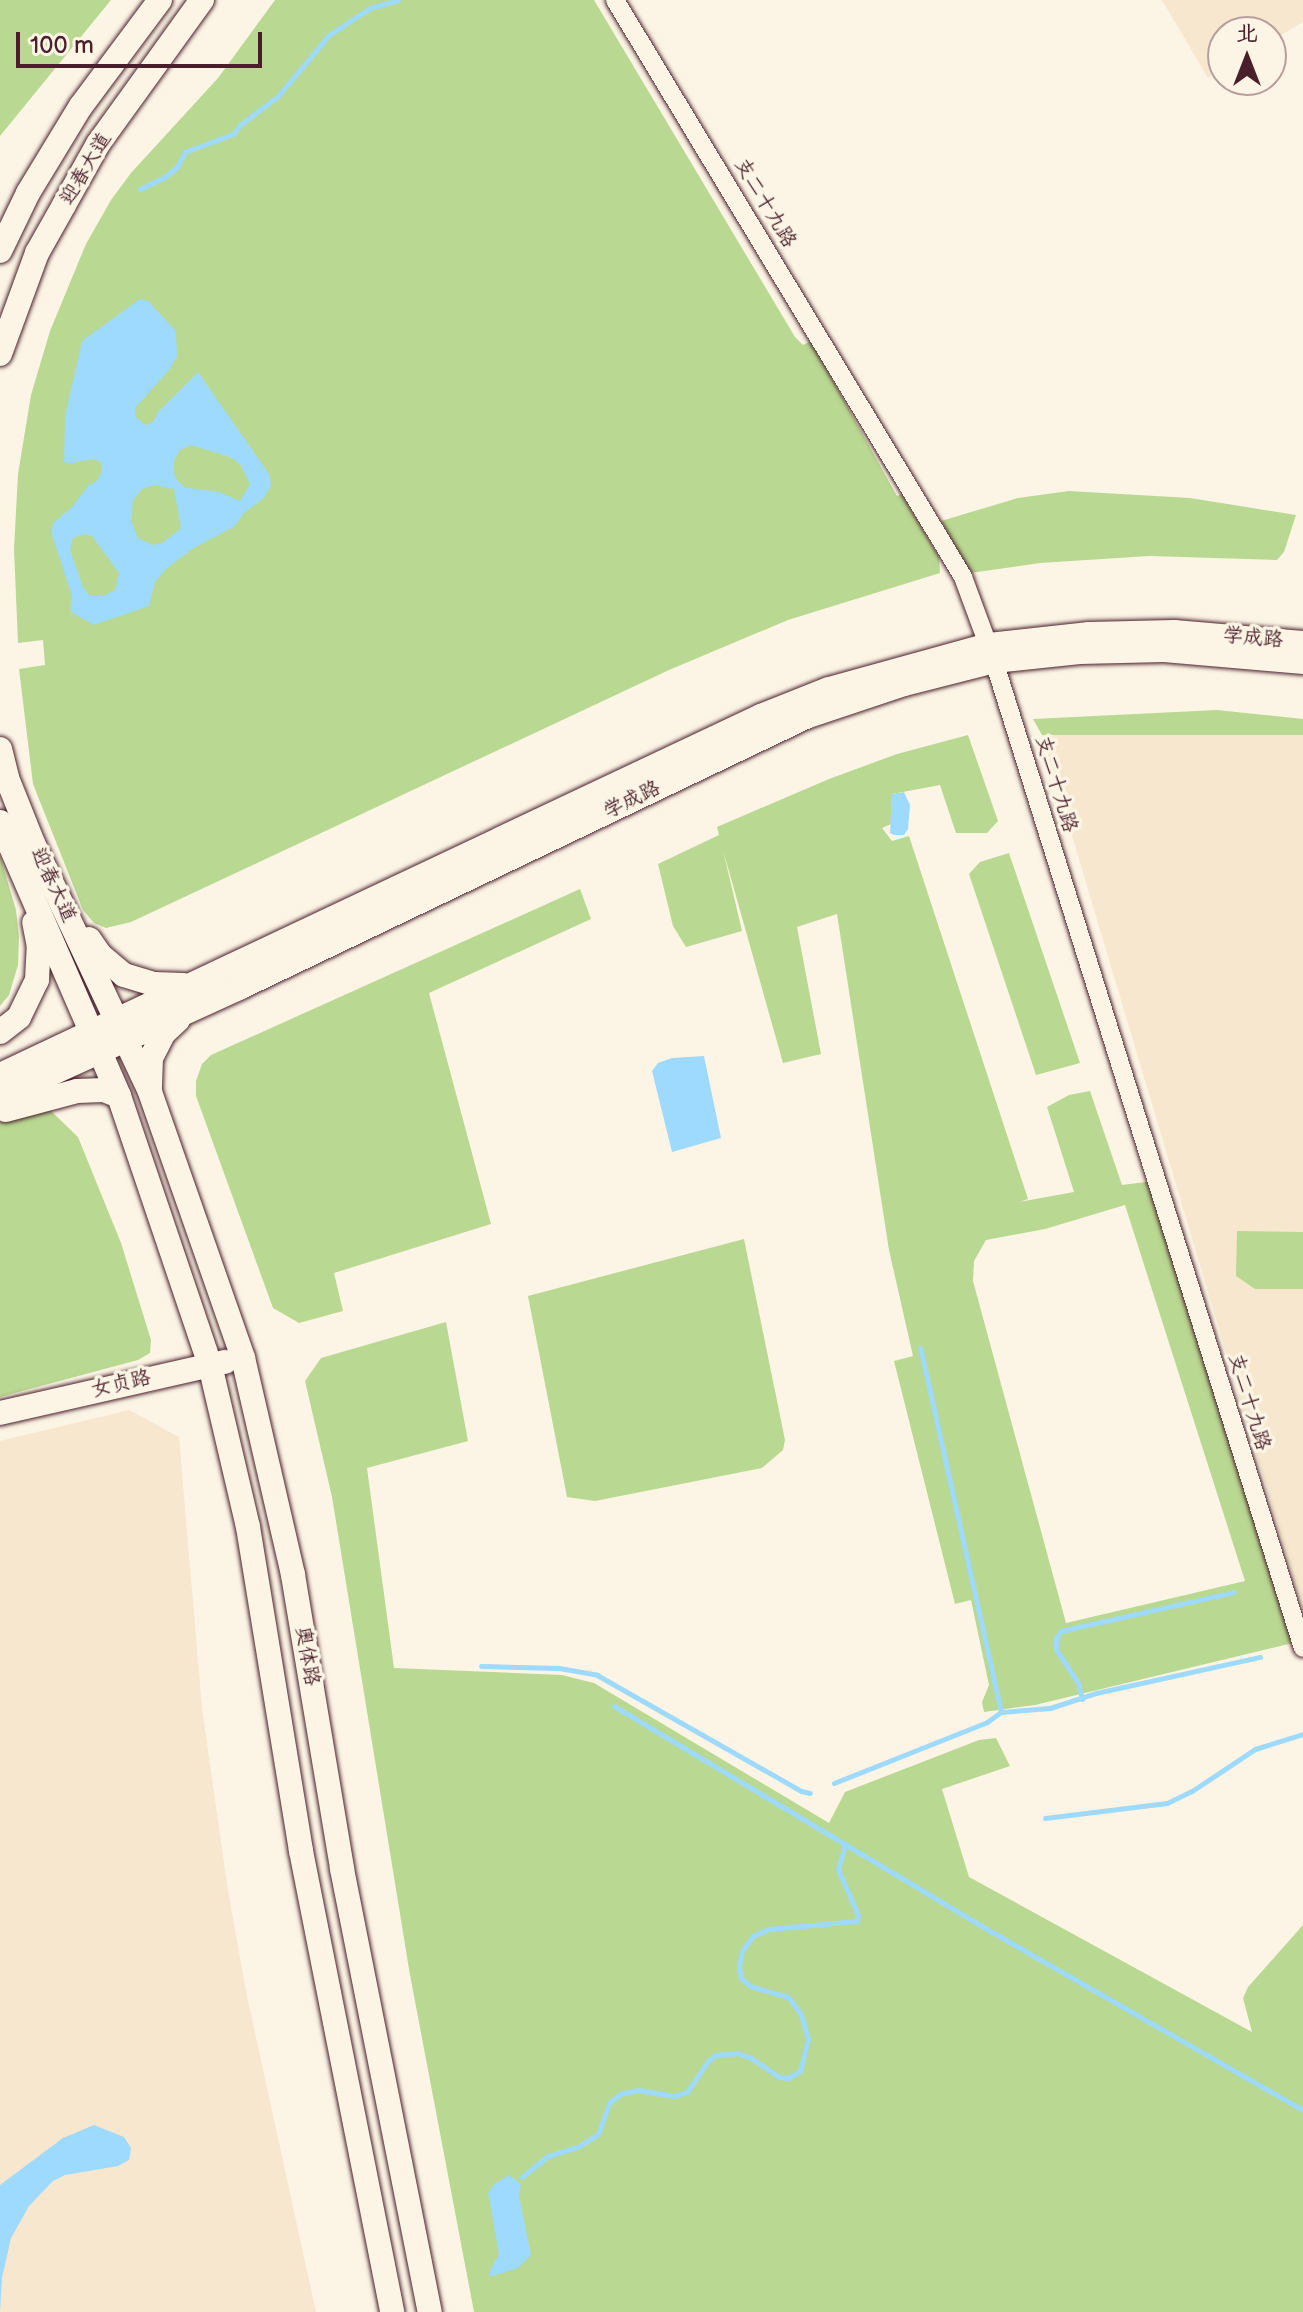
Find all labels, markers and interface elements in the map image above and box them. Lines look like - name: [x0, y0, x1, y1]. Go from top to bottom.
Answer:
- scale bar: [20, 16, 266, 66]
- north arrow: [1207, 16, 1287, 96]
- text: 北: [1236, 20, 1258, 47]
- text: 100 m: [30, 31, 94, 60]
- street label: 迎春大道: [55, 129, 117, 209]
- street label: 支二十九路: [729, 154, 801, 252]
- street label: 学成路: [1222, 623, 1284, 653]
- street label: 支二十九路: [1030, 733, 1082, 835]
- street label: 学成路: [600, 776, 664, 824]
- street label: 迎春大道: [25, 844, 81, 926]
- street label: 支二十九路: [1223, 1351, 1275, 1453]
- street label: 女贞路: [89, 1366, 153, 1402]
- street label: 奥体路: [290, 1624, 324, 1688]

